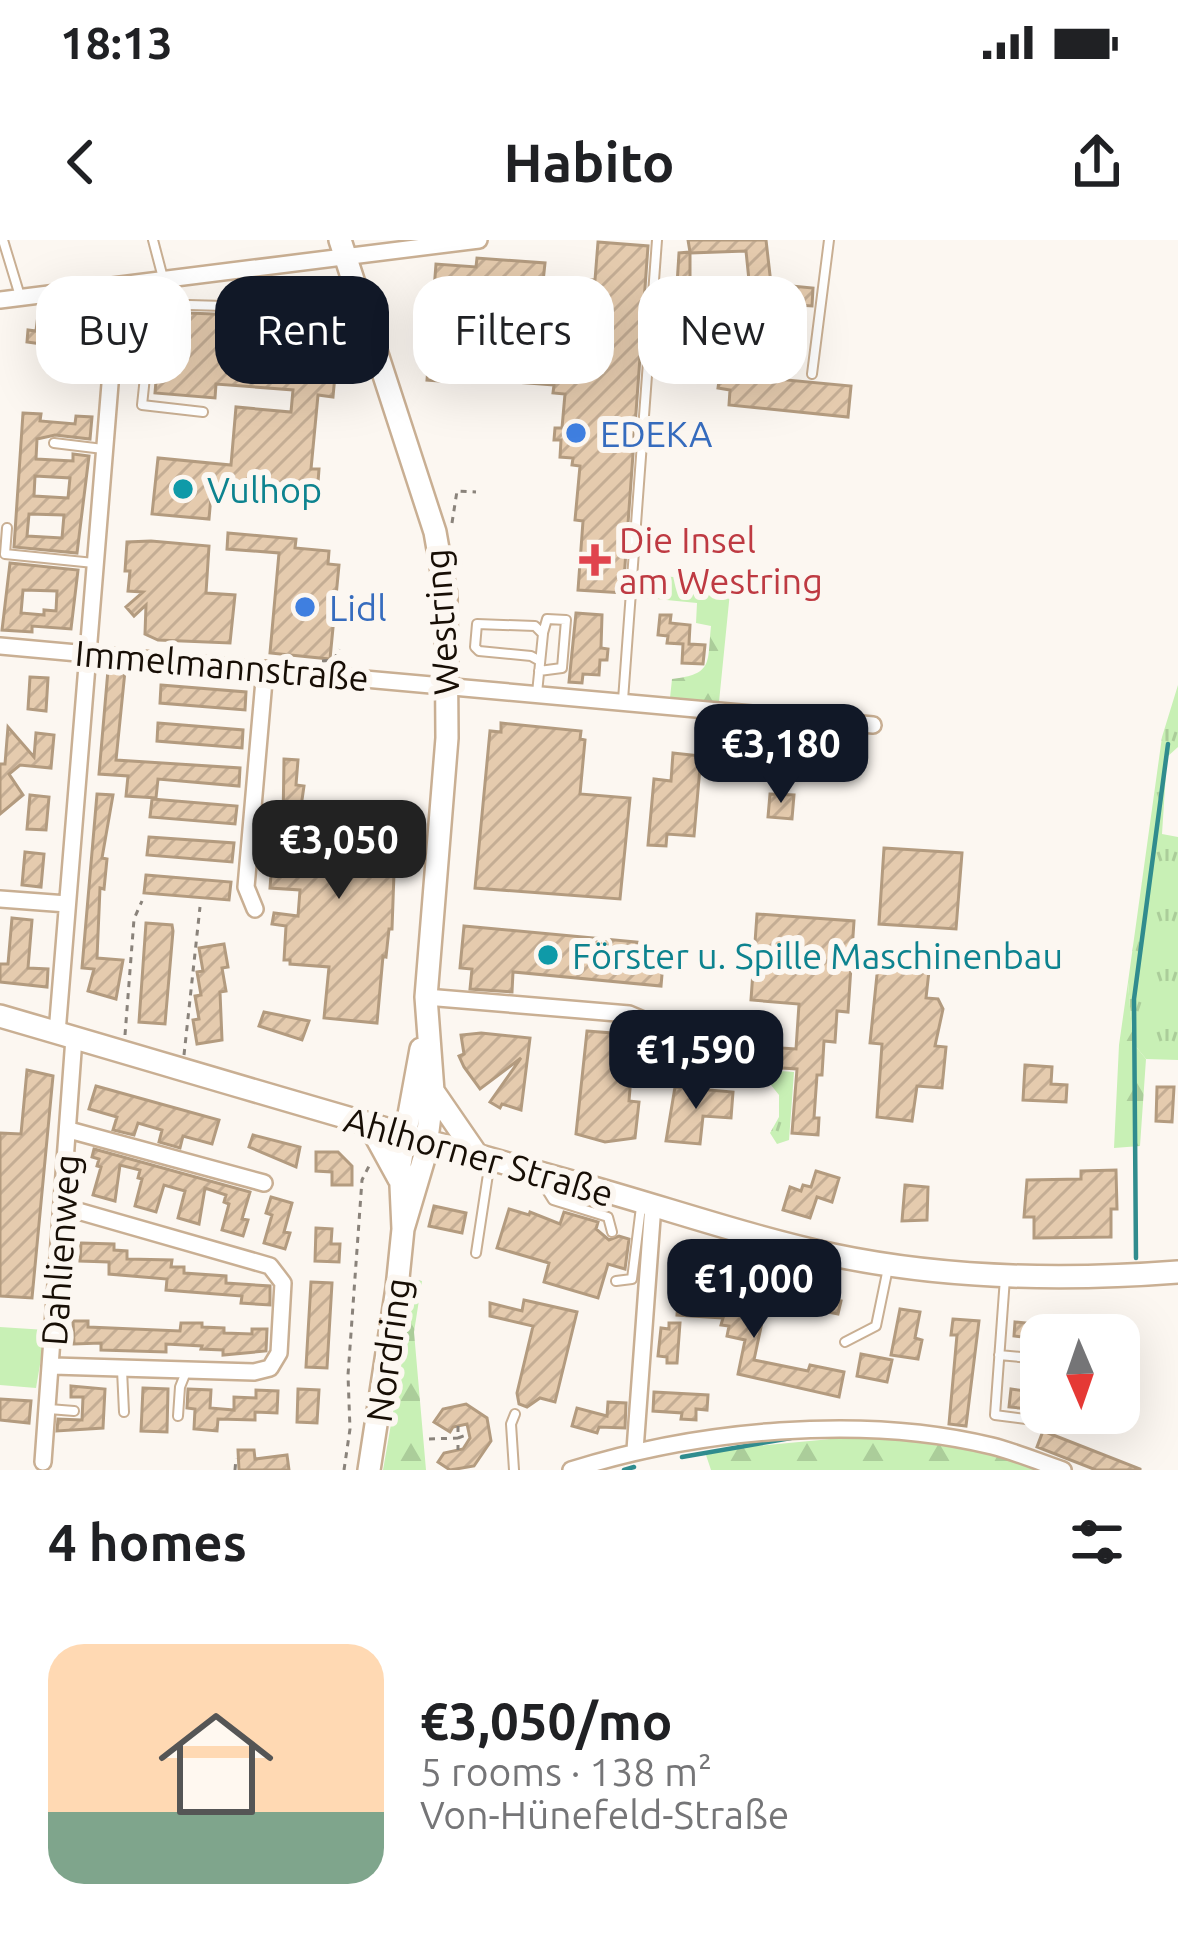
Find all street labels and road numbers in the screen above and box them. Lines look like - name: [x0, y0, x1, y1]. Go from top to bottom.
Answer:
- street label: Westring: [415, 548, 467, 696]
- street label: Immelmannstraße: [73, 632, 371, 698]
- street label: Ahlhorner Straße: [340, 1098, 618, 1214]
- street label: Dahlienweg: [33, 1153, 87, 1347]
- street label: Nordring: [358, 1275, 418, 1425]

